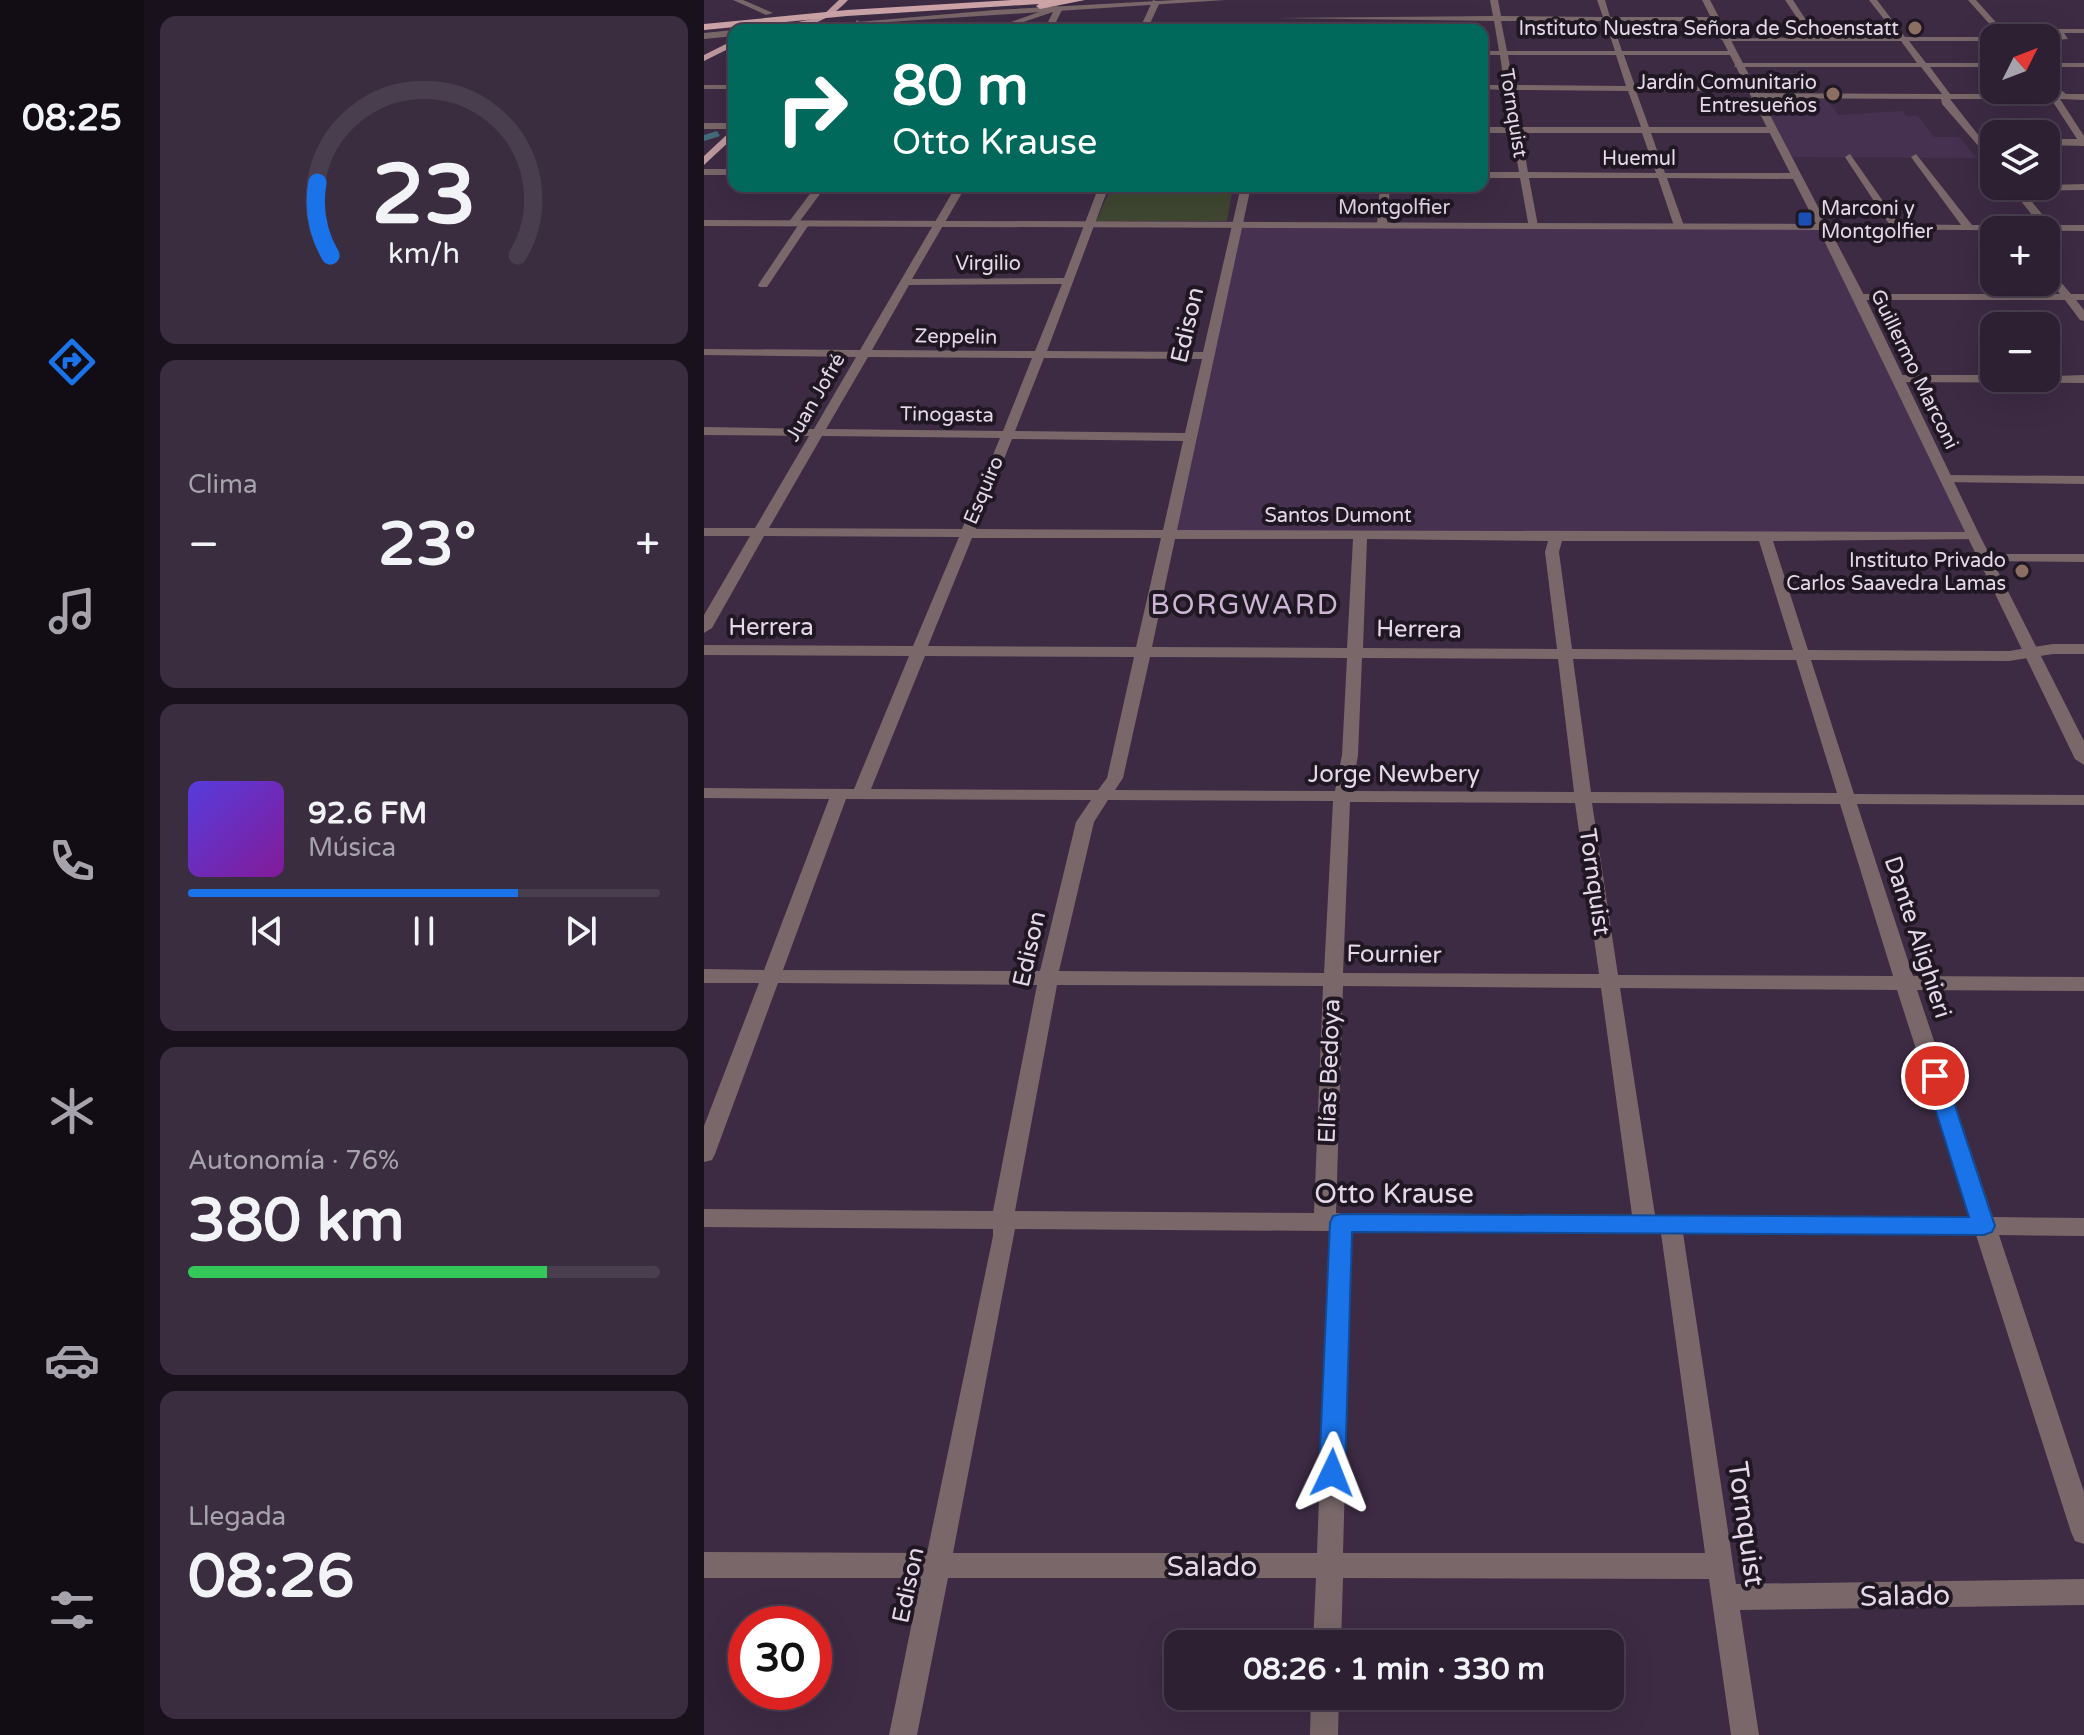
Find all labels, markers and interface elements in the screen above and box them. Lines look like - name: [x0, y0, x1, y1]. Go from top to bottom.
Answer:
- place label: Instituto Nuestra Señora de Schoenstatt: [1518, 17, 1899, 41]
- marker: Instituto Nuestra Señora de Schoenstatt: [1906, 19, 1924, 37]
- north arrow: [1980, 24, 2060, 104]
- map controls: [1980, 24, 2060, 392]
- text: 80 m: [892, 53, 1028, 120]
- icon: right: [760, 56, 864, 160]
- street label: Tornquist: [1494, 67, 1532, 160]
- place label: Jardín Comunitario Entresueños: [1637, 71, 1817, 118]
- marker: Jardín Comunitario Entresueños: [1824, 85, 1842, 103]
- text: 08:25: [22, 97, 122, 140]
- button: layers: [1980, 120, 2060, 200]
- text: Otto Krause: [892, 121, 1097, 164]
- text: 23: [372, 145, 476, 245]
- street label: Huemul: [1602, 147, 1676, 171]
- street label: Montgolfier: [1338, 196, 1450, 220]
- place label: Marconi y Montgolfier: [1821, 197, 1933, 244]
- marker: Marconi y Montgolfier: [1796, 210, 1814, 228]
- button: +: [1980, 216, 2060, 296]
- text: km/h: [388, 237, 460, 271]
- street label: Virgilio: [955, 252, 1021, 276]
- street label: Edison: [1165, 284, 1210, 366]
- street label: Guillermo Marconi: [1865, 286, 1963, 453]
- button: −: [1980, 312, 2060, 392]
- street label: Zeppelin: [914, 324, 998, 350]
- icon: directions: [44, 334, 100, 390]
- street label: Juan Jofré: [781, 349, 851, 446]
- street label: Tinogasta: [900, 402, 994, 428]
- street label: Esquiro: [959, 453, 1009, 528]
- text: Clima: [188, 469, 258, 500]
- street label: Santos Dumont: [1264, 504, 1412, 528]
- text: 23°: [378, 509, 476, 581]
- text: −: [188, 519, 219, 572]
- text: +: [635, 519, 660, 572]
- place label: Instituto Privado Carlos Saavedra Lamas: [1786, 549, 2006, 596]
- marker: Instituto Privado Carlos Saavedra Lamas: [2013, 562, 2031, 580]
- icon: music: [44, 583, 100, 639]
- district label: BORGWARD: [1150, 588, 1340, 622]
- street label: Herrera: [728, 613, 814, 642]
- street label: Herrera: [1376, 614, 1462, 645]
- street label: Jorge Newbery: [1308, 760, 1480, 789]
- text: 92.6 FM: [308, 795, 427, 832]
- street label: Tornquist: [1573, 827, 1616, 937]
- text: Música: [308, 832, 396, 863]
- icon: phone: [44, 833, 100, 889]
- street label: Dante Alighieri: [1878, 852, 1957, 1022]
- street label: Edison: [1007, 908, 1052, 990]
- icon: previous: [245, 909, 289, 953]
- icon: pause: [402, 909, 446, 953]
- icon: next: [559, 909, 603, 953]
- street label: Fournier: [1346, 939, 1443, 970]
- street label: Elías Bedoya: [1312, 998, 1347, 1144]
- pin: [1901, 1042, 1969, 1110]
- icon: arrive: [1913, 1054, 1957, 1098]
- icon: climate: [44, 1083, 100, 1139]
- text: Autonomía · 76%: [188, 1145, 399, 1176]
- street label: Otto Krause: [1314, 1177, 1474, 1211]
- text: 380 km: [188, 1185, 404, 1257]
- icon: car: [44, 1332, 100, 1388]
- position arrow: [1290, 1431, 1374, 1515]
- street label: Tornquist: [1720, 1459, 1772, 1589]
- text: Llegada: [188, 1501, 286, 1532]
- text: 08:26: [188, 1541, 354, 1613]
- street label: Edison: [886, 1545, 931, 1626]
- street label: Salado: [1167, 1550, 1257, 1584]
- street label: Salado: [1860, 1578, 1951, 1614]
- icon: filters: [44, 1582, 100, 1638]
- speed limit sign: 30: [728, 1606, 832, 1710]
- text: 08:26 · 1 min · 330 m: [1243, 1651, 1545, 1688]

